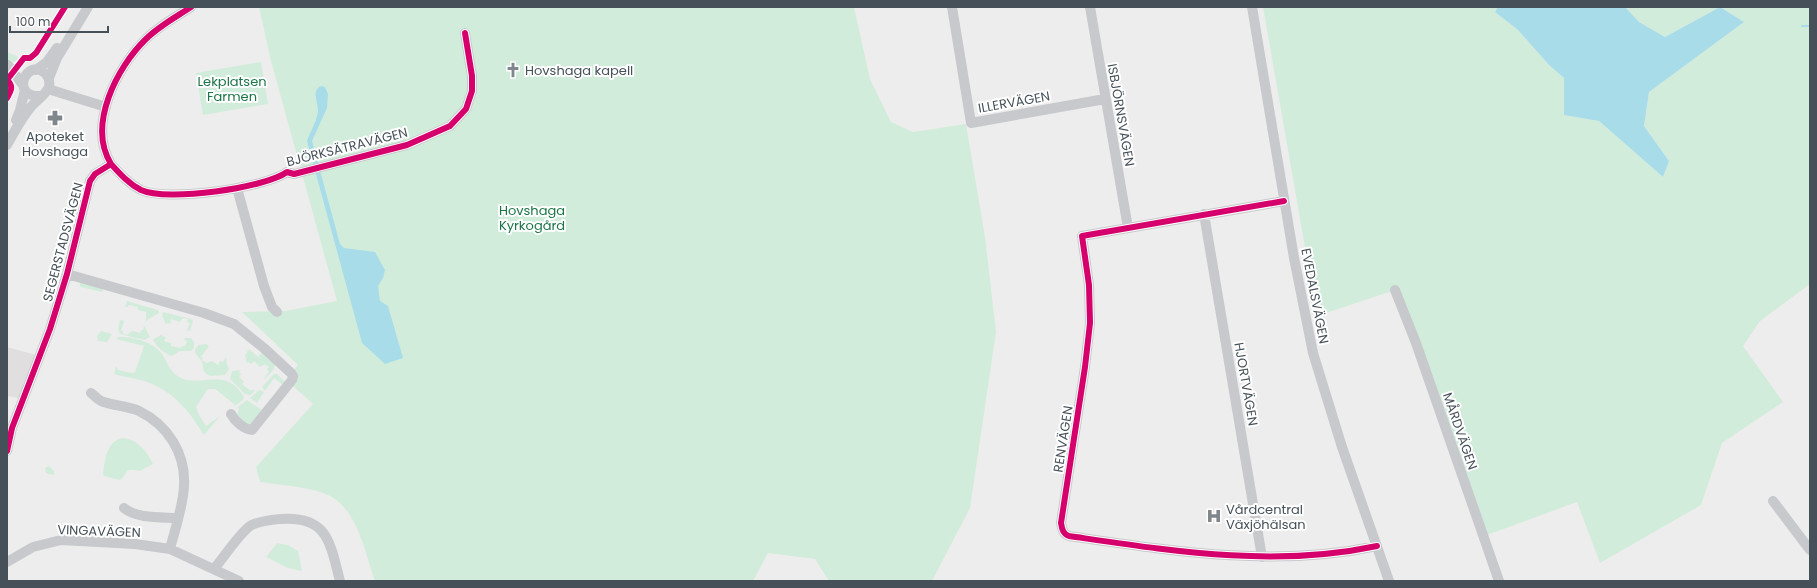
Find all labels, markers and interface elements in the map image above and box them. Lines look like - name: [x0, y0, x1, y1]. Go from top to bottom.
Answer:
- scale bar: [10, 8, 108, 34]
- text: 100 m: [16, 13, 50, 30]
- church icon: Hovshaga kapell: [504, 61, 522, 79]
- place label: Hovshaga kapell: [525, 61, 633, 80]
- street label: ISBJÖRNSVÄGEN: [1103, 62, 1139, 168]
- park label: Lekplatsen Farmen: [197, 72, 267, 106]
- street label: ILLERVÄGEN: [977, 86, 1051, 118]
- pharmacy icon: Apoteket Hovshaga: [46, 109, 64, 127]
- street label: BJÖRKSÄTRAVÄGEN: [284, 123, 410, 171]
- place label: Apoteket Hovshaga: [22, 127, 88, 161]
- street label: SEGERSTADSVÄGEN: [38, 180, 88, 304]
- park label: Hovshaga Kyrkogård: [499, 201, 565, 235]
- street label: EVEDALSVÄGEN: [1296, 247, 1334, 345]
- street label: HJORTVÄGEN: [1229, 341, 1263, 427]
- street label: MÅRDVÄGEN: [1438, 390, 1482, 472]
- street label: RENVÄGEN: [1048, 404, 1078, 474]
- place label: Vårdcentral Växjöhälsan: [1226, 500, 1306, 534]
- hospital icon: Vårdcentral Växjöhälsan: [1205, 507, 1223, 525]
- street label: VINGAVÄGEN: [57, 520, 141, 542]

